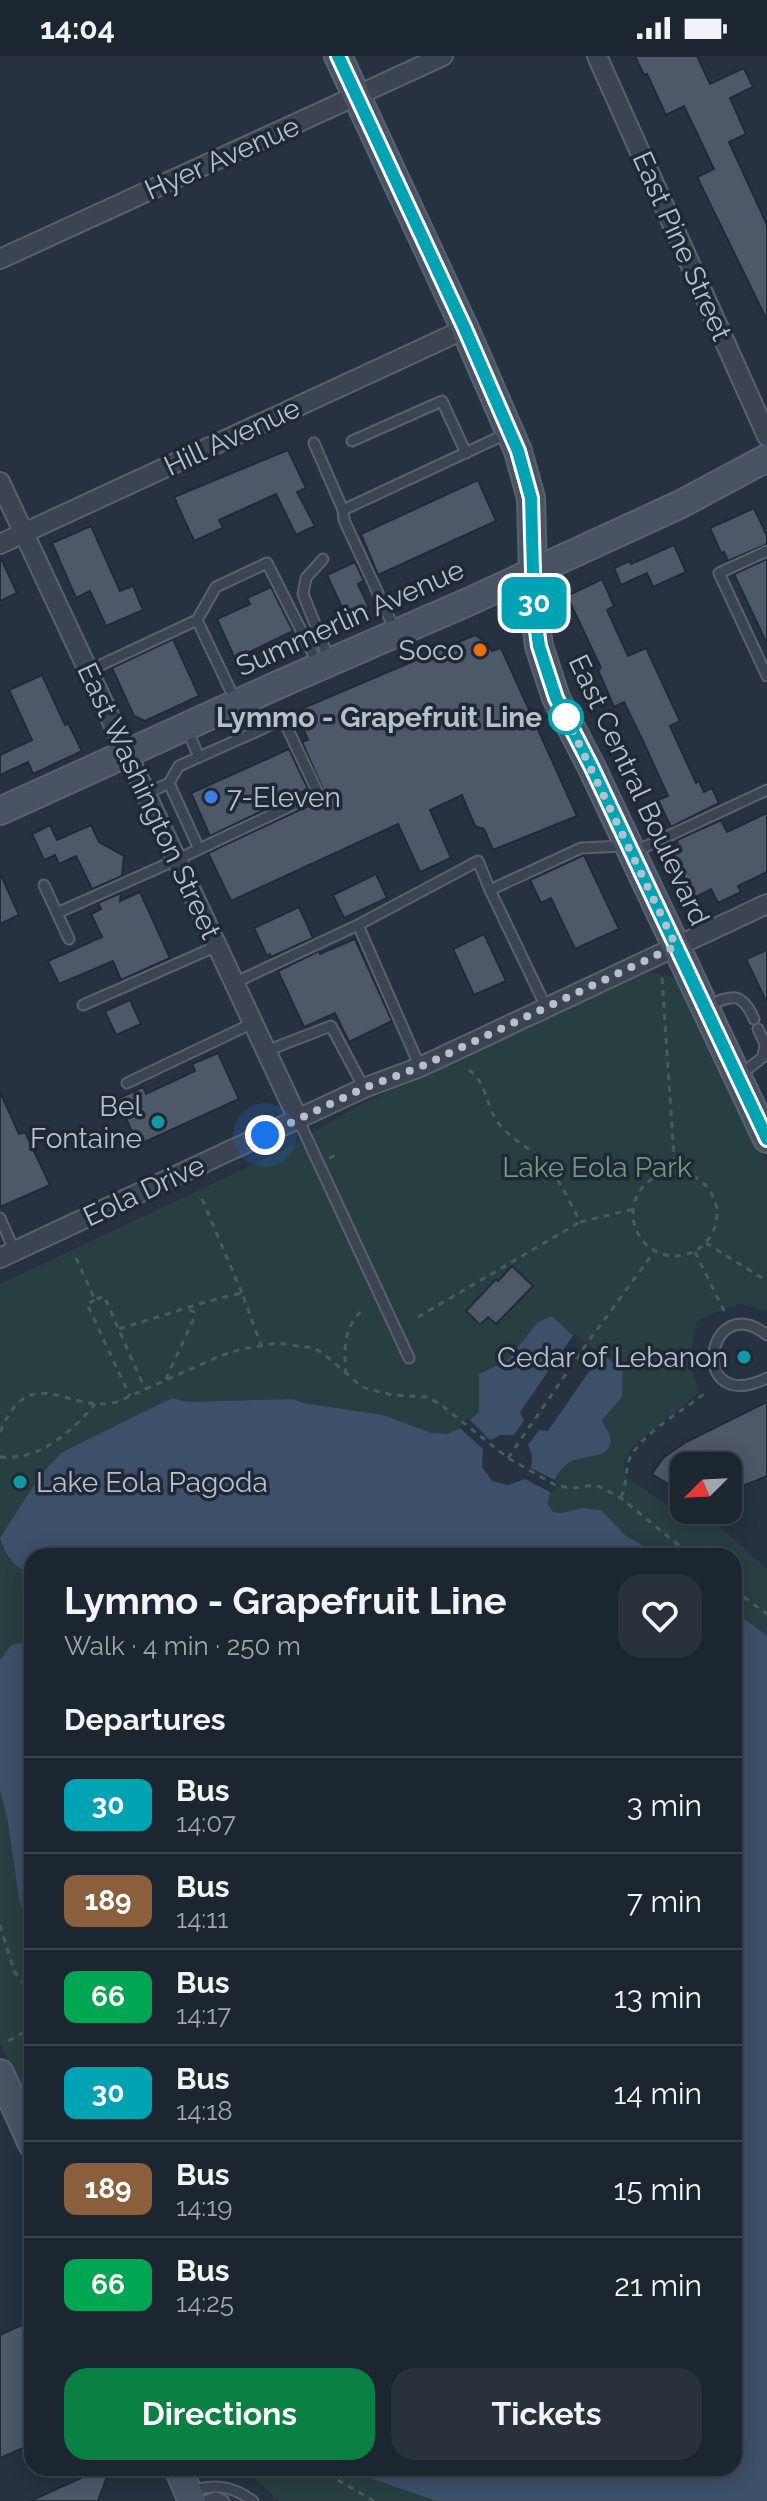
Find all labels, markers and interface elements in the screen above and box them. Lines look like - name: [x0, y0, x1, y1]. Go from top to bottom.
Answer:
- text: 14:04: [40, 11, 115, 46]
- street label: Hyer Avenue: [140, 109, 304, 207]
- street label: East Pine Street: [626, 146, 739, 346]
- street label: Hill Avenue: [159, 391, 305, 483]
- street label: Summerlin Avenue: [231, 553, 469, 683]
- line badge: 30: [498, 577, 570, 629]
- text: 30: [518, 586, 550, 619]
- place label: Soco: [398, 634, 464, 667]
- marker: Soco: [471, 641, 489, 659]
- street label: East Central Boulevard: [562, 649, 716, 931]
- street label: East Washington Street: [70, 658, 228, 945]
- marker: Lymmo - Grapefruit Line: [549, 700, 583, 734]
- place label: Lymmo - Grapefruit Line: [216, 701, 542, 734]
- place label: 7-Eleven: [227, 781, 341, 814]
- marker: 7-Eleven: [202, 788, 220, 806]
- place label: Bel Fontaine: [30, 1090, 142, 1155]
- marker: Bel Fontaine: [149, 1113, 167, 1131]
- your location: [245, 1115, 285, 1155]
- street label: Eola Drive: [78, 1149, 210, 1233]
- park label: Lake Eola Park: [502, 1151, 692, 1184]
- place label: Cedar of Lebanon: [497, 1341, 728, 1374]
- marker: Cedar of Lebanon: [735, 1348, 753, 1366]
- north arrow: [670, 1452, 742, 1524]
- map controls: [670, 1452, 742, 1524]
- place label: Lake Eola Pagoda: [36, 1466, 268, 1499]
- marker: Lake Eola Pagoda: [11, 1473, 29, 1491]
- button: heart: [618, 1574, 702, 1658]
- text: Lymmo - Grapefruit Line: [64, 1578, 506, 1623]
- text: Walk · 4 min · 250 m: [64, 1631, 301, 1661]
- text: Departures: [64, 1702, 226, 1737]
- text: Bus: [176, 1773, 230, 1808]
- text: 30: [92, 1788, 124, 1821]
- text: 3 min: [627, 1788, 702, 1823]
- text: 14:07: [176, 1808, 236, 1838]
- text: Bus: [176, 1869, 230, 1904]
- text: 189: [84, 1884, 132, 1917]
- text: 7 min: [627, 1884, 702, 1919]
- text: 14:11: [176, 1904, 228, 1934]
- text: Bus: [176, 1965, 230, 2000]
- text: 66: [91, 1980, 125, 2013]
- text: 13 min: [614, 1980, 702, 2015]
- text: 14:17: [176, 2000, 231, 2030]
- text: Bus: [176, 2061, 230, 2096]
- text: 30: [92, 2076, 124, 2109]
- text: 14 min: [614, 2076, 702, 2111]
- text: 14:18: [176, 2096, 233, 2126]
- text: Bus: [176, 2157, 230, 2192]
- text: 189: [84, 2172, 132, 2205]
- text: 15 min: [614, 2172, 702, 2207]
- text: 14:19: [176, 2192, 233, 2222]
- text: Bus: [176, 2253, 230, 2288]
- text: 66: [91, 2268, 125, 2301]
- text: 21 min: [614, 2268, 702, 2303]
- text: 14:25: [176, 2288, 234, 2318]
- button: Directions: [64, 2368, 375, 2460]
- button: Tickets: [391, 2368, 702, 2460]

